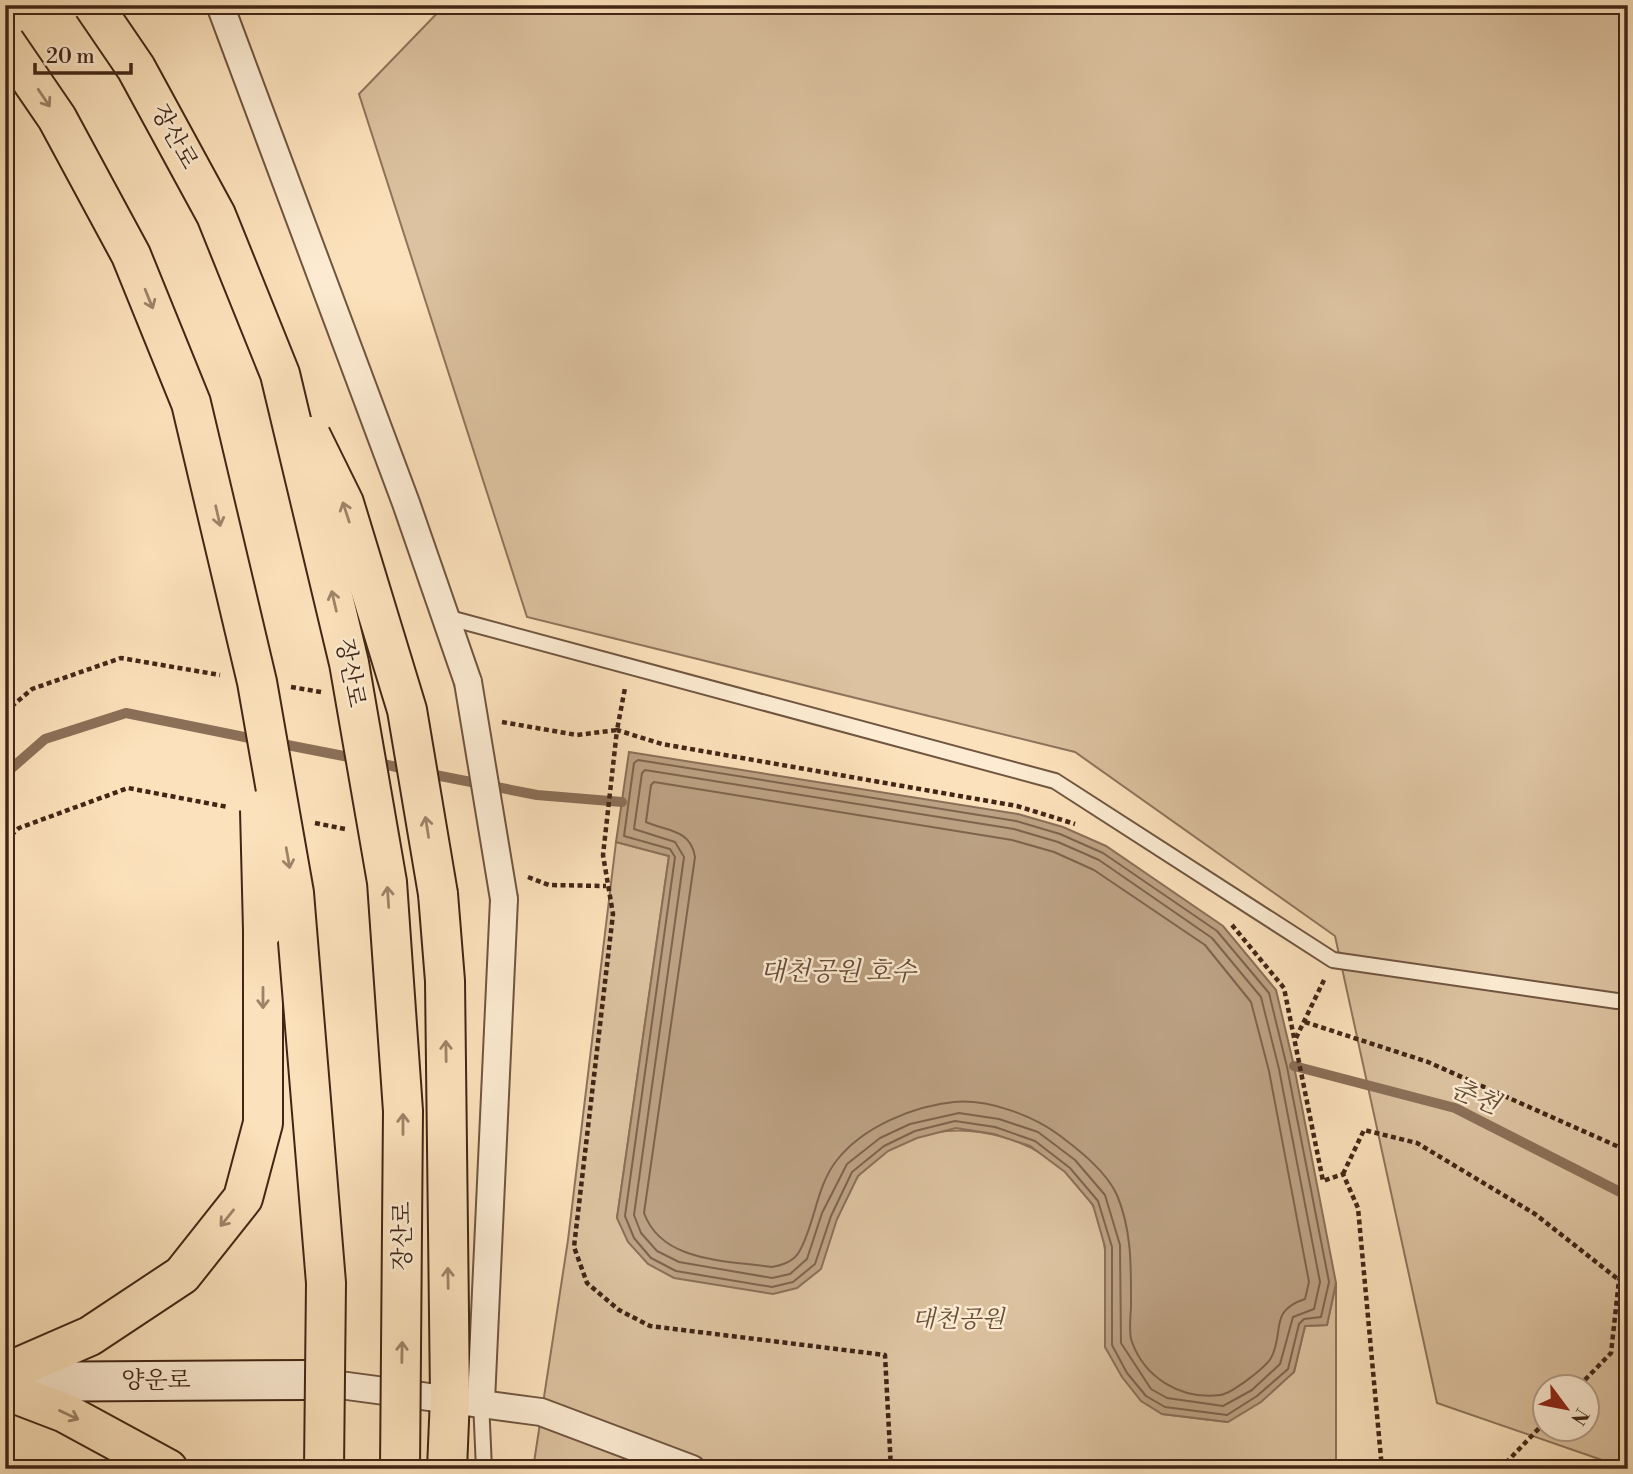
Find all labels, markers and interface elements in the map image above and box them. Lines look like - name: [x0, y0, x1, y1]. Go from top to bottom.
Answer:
- scale bar: [35, 32, 131, 76]
- text: 20 m: [46, 44, 95, 70]
- one-way arrow: [37, 88, 51, 107]
- street label: 장산로: [144, 99, 204, 175]
- one-way arrow: [144, 288, 157, 310]
- one-way arrow: [339, 502, 352, 524]
- one-way arrow: [212, 504, 225, 526]
- one-way arrow: [327, 590, 340, 613]
- street label: 장산로: [329, 636, 371, 710]
- one-way arrow: [420, 816, 433, 839]
- one-way arrow: [282, 846, 295, 869]
- one-way arrow: [381, 886, 394, 909]
- water label: 대천공원 호수: [760, 956, 918, 988]
- one-way arrow: [256, 986, 270, 1009]
- one-way arrow: [439, 1039, 453, 1062]
- water label: 춘천: [1446, 1072, 1506, 1122]
- one-way arrow: [396, 1113, 410, 1136]
- street label: 장산로: [388, 1201, 418, 1271]
- one-way arrow: [220, 1208, 235, 1226]
- one-way arrow: [441, 1267, 455, 1290]
- park label: 대천공원: [912, 1305, 1006, 1335]
- one-way arrow: [395, 1340, 409, 1363]
- street label: 양운로: [121, 1366, 191, 1396]
- north arrow: [1532, 1372, 1602, 1442]
- text: N: [1565, 1404, 1594, 1429]
- one-way arrow: [58, 1409, 79, 1422]

